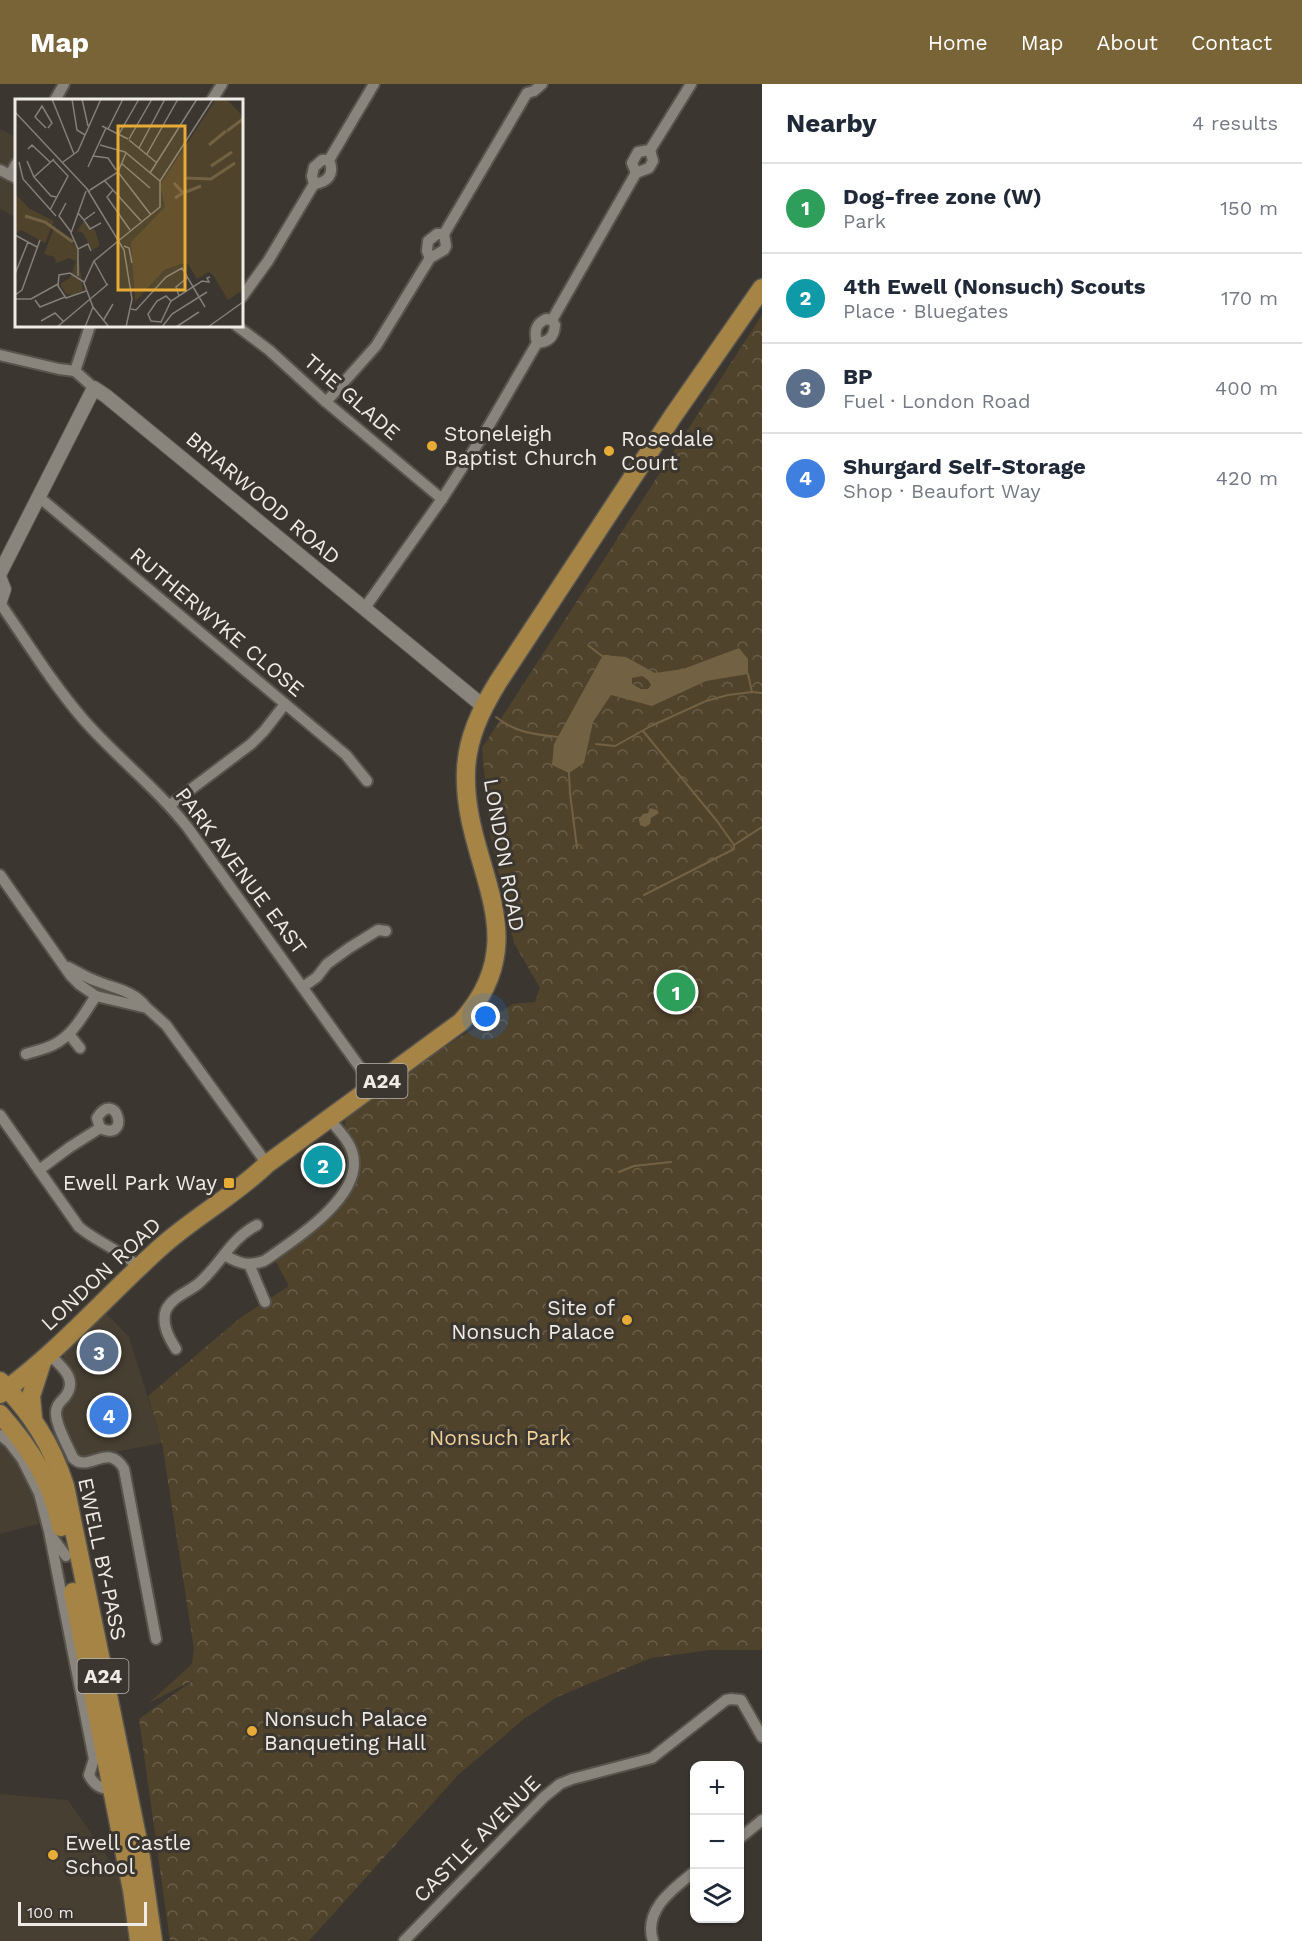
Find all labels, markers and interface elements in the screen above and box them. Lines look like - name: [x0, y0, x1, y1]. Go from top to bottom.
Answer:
- text: Map: [30, 26, 89, 59]
- text: Home: [928, 30, 988, 55]
- text: Map: [1021, 30, 1064, 55]
- text: About: [1097, 30, 1158, 55]
- text: Contact: [1191, 30, 1272, 55]
- inset map: [15, 99, 243, 327]
- text: Nearby: [786, 108, 877, 138]
- text: 4 results: [1192, 111, 1278, 135]
- text: Dog-free zone (W): [843, 184, 1042, 209]
- text: 1: [801, 196, 810, 220]
- text: 150 m: [1220, 196, 1278, 220]
- text: Park: [843, 209, 886, 233]
- text: 4th Ewell (Nonsuch) Scouts: [843, 274, 1145, 299]
- text: 2: [800, 286, 811, 310]
- text: 170 m: [1221, 286, 1278, 310]
- text: Place · Bluegates: [843, 299, 1009, 323]
- street label: THE GLADE: [299, 348, 405, 445]
- text: BP: [843, 364, 873, 389]
- text: 3: [800, 376, 811, 400]
- text: 400 m: [1215, 376, 1278, 400]
- text: Fuel · London Road: [843, 389, 1030, 413]
- place label: Stoneleigh Baptist Church: [444, 421, 597, 470]
- street label: BRIARWOOD ROAD: [181, 426, 345, 569]
- place label: Rosedale Court: [621, 426, 714, 475]
- marker: Stoneleigh Baptist Church: [425, 439, 439, 453]
- marker: Rosedale Court: [602, 444, 616, 458]
- text: Shurgard Self-Storage: [843, 454, 1086, 479]
- text: 4: [799, 466, 812, 490]
- text: 420 m: [1216, 466, 1278, 490]
- text: Shop · Beaufort Way: [843, 479, 1041, 503]
- street label: RUTHERWYKE CLOSE: [125, 542, 309, 702]
- street label: LONDON ROAD: [479, 777, 530, 933]
- street label: PARK AVENUE EAST: [170, 782, 313, 959]
- pin: 1: [656, 970, 696, 1014]
- your location: [471, 1002, 500, 1031]
- road number: A24: [356, 1064, 407, 1098]
- pin: 2: [304, 1142, 342, 1188]
- place label: Ewell Park Way: [63, 1170, 217, 1195]
- marker: Ewell Park Way: [222, 1176, 236, 1190]
- street label: LONDON ROAD: [36, 1212, 166, 1336]
- place label: Site of Nonsuch Palace: [451, 1295, 615, 1344]
- marker: Site of Nonsuch Palace: [620, 1313, 634, 1327]
- pin: 3: [80, 1330, 118, 1374]
- pin: 4: [90, 1392, 128, 1438]
- park label: Nonsuch Park: [429, 1425, 571, 1450]
- street label: EWELL BY-PASS: [73, 1475, 132, 1642]
- road number: A24: [78, 1659, 128, 1693]
- place label: Nonsuch Palace Banqueting Hall: [264, 1706, 428, 1755]
- marker: Nonsuch Palace Banqueting Hall: [245, 1724, 259, 1738]
- map controls: [690, 1761, 744, 1923]
- button: +: [690, 1761, 744, 1815]
- street label: CASTLE AVENUE: [408, 1770, 545, 1907]
- button: −: [690, 1815, 744, 1869]
- place label: Ewell Castle School: [65, 1830, 191, 1879]
- marker: Ewell Castle School: [46, 1848, 60, 1862]
- button: layers: [690, 1869, 744, 1923]
- scale bar: [18, 1899, 147, 1926]
- text: 100 m: [27, 1903, 74, 1922]

